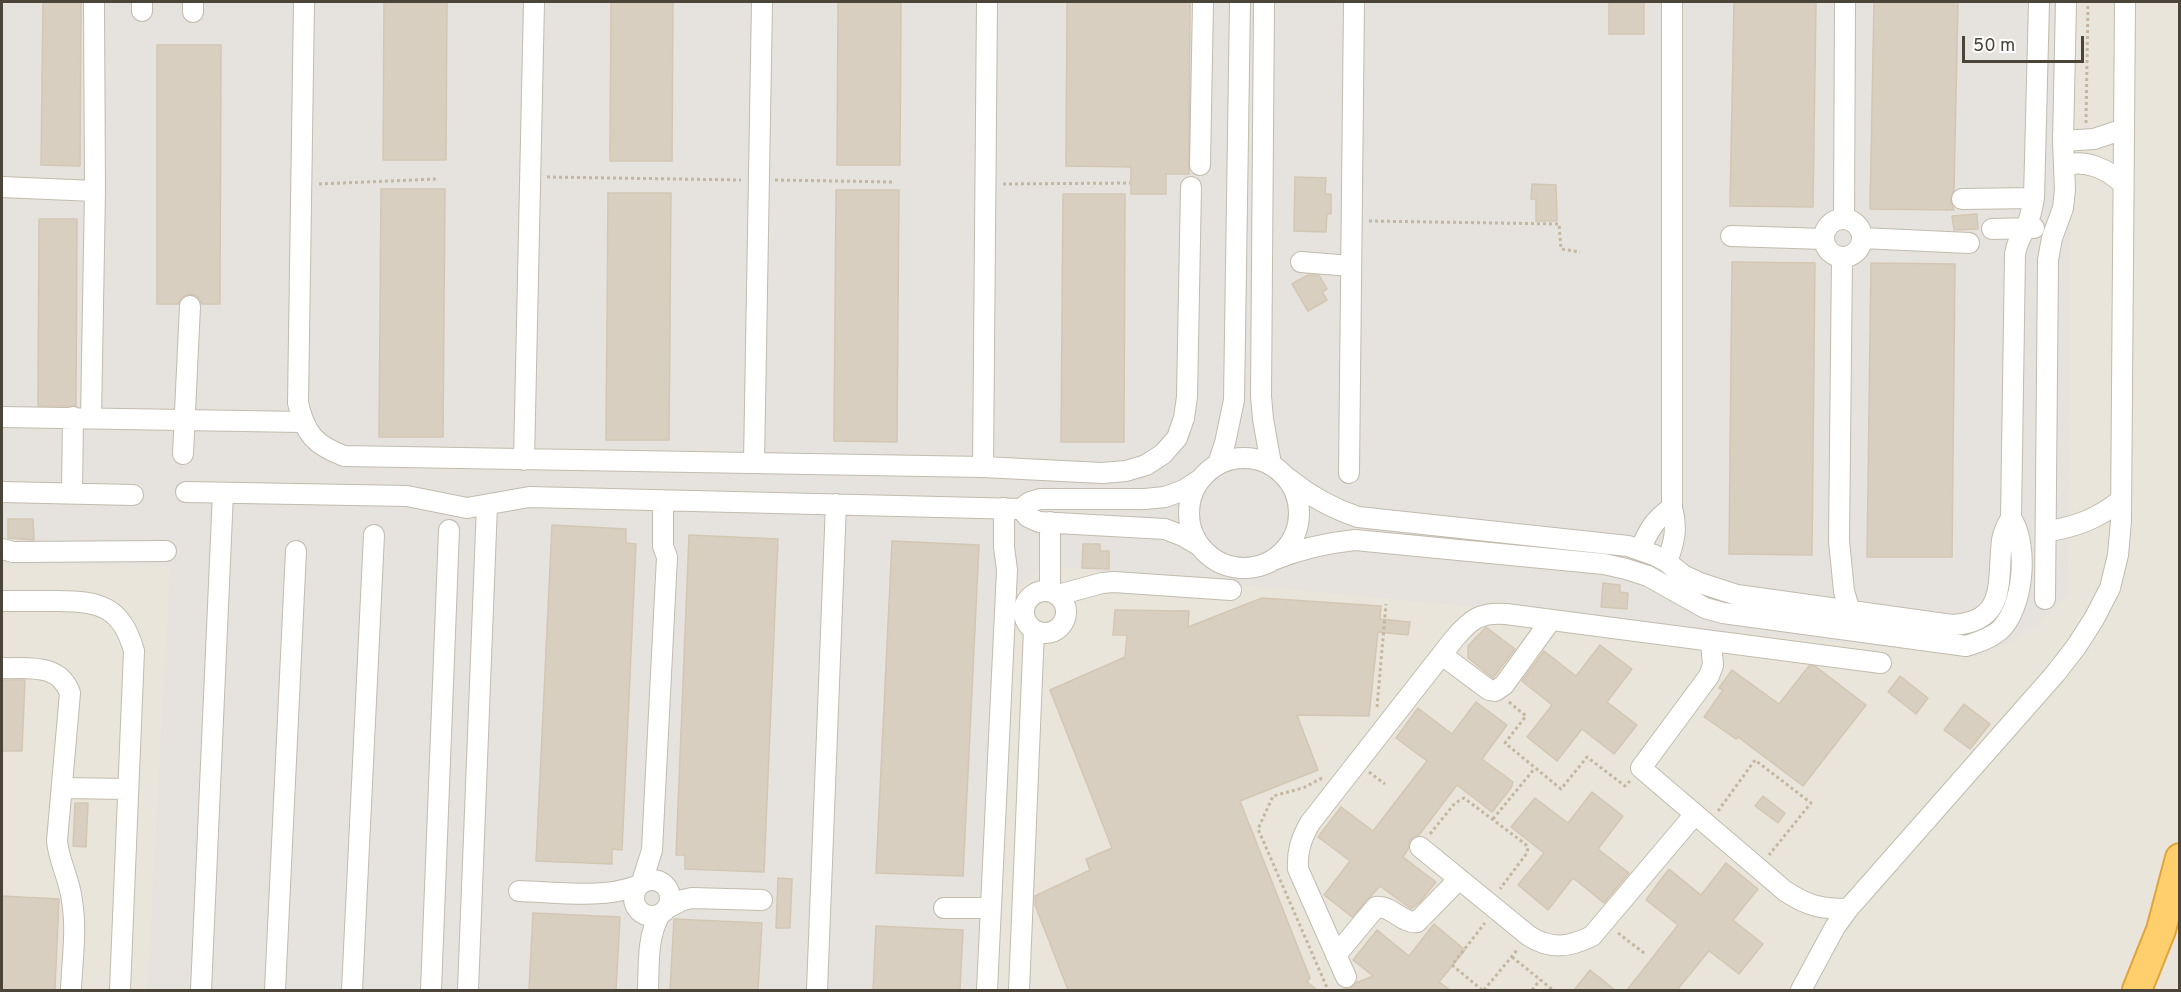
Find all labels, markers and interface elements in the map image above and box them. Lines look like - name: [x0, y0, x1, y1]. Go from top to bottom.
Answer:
- scale bar: [1965, 24, 2086, 62]
- text: 50 m: [1973, 35, 2015, 58]

